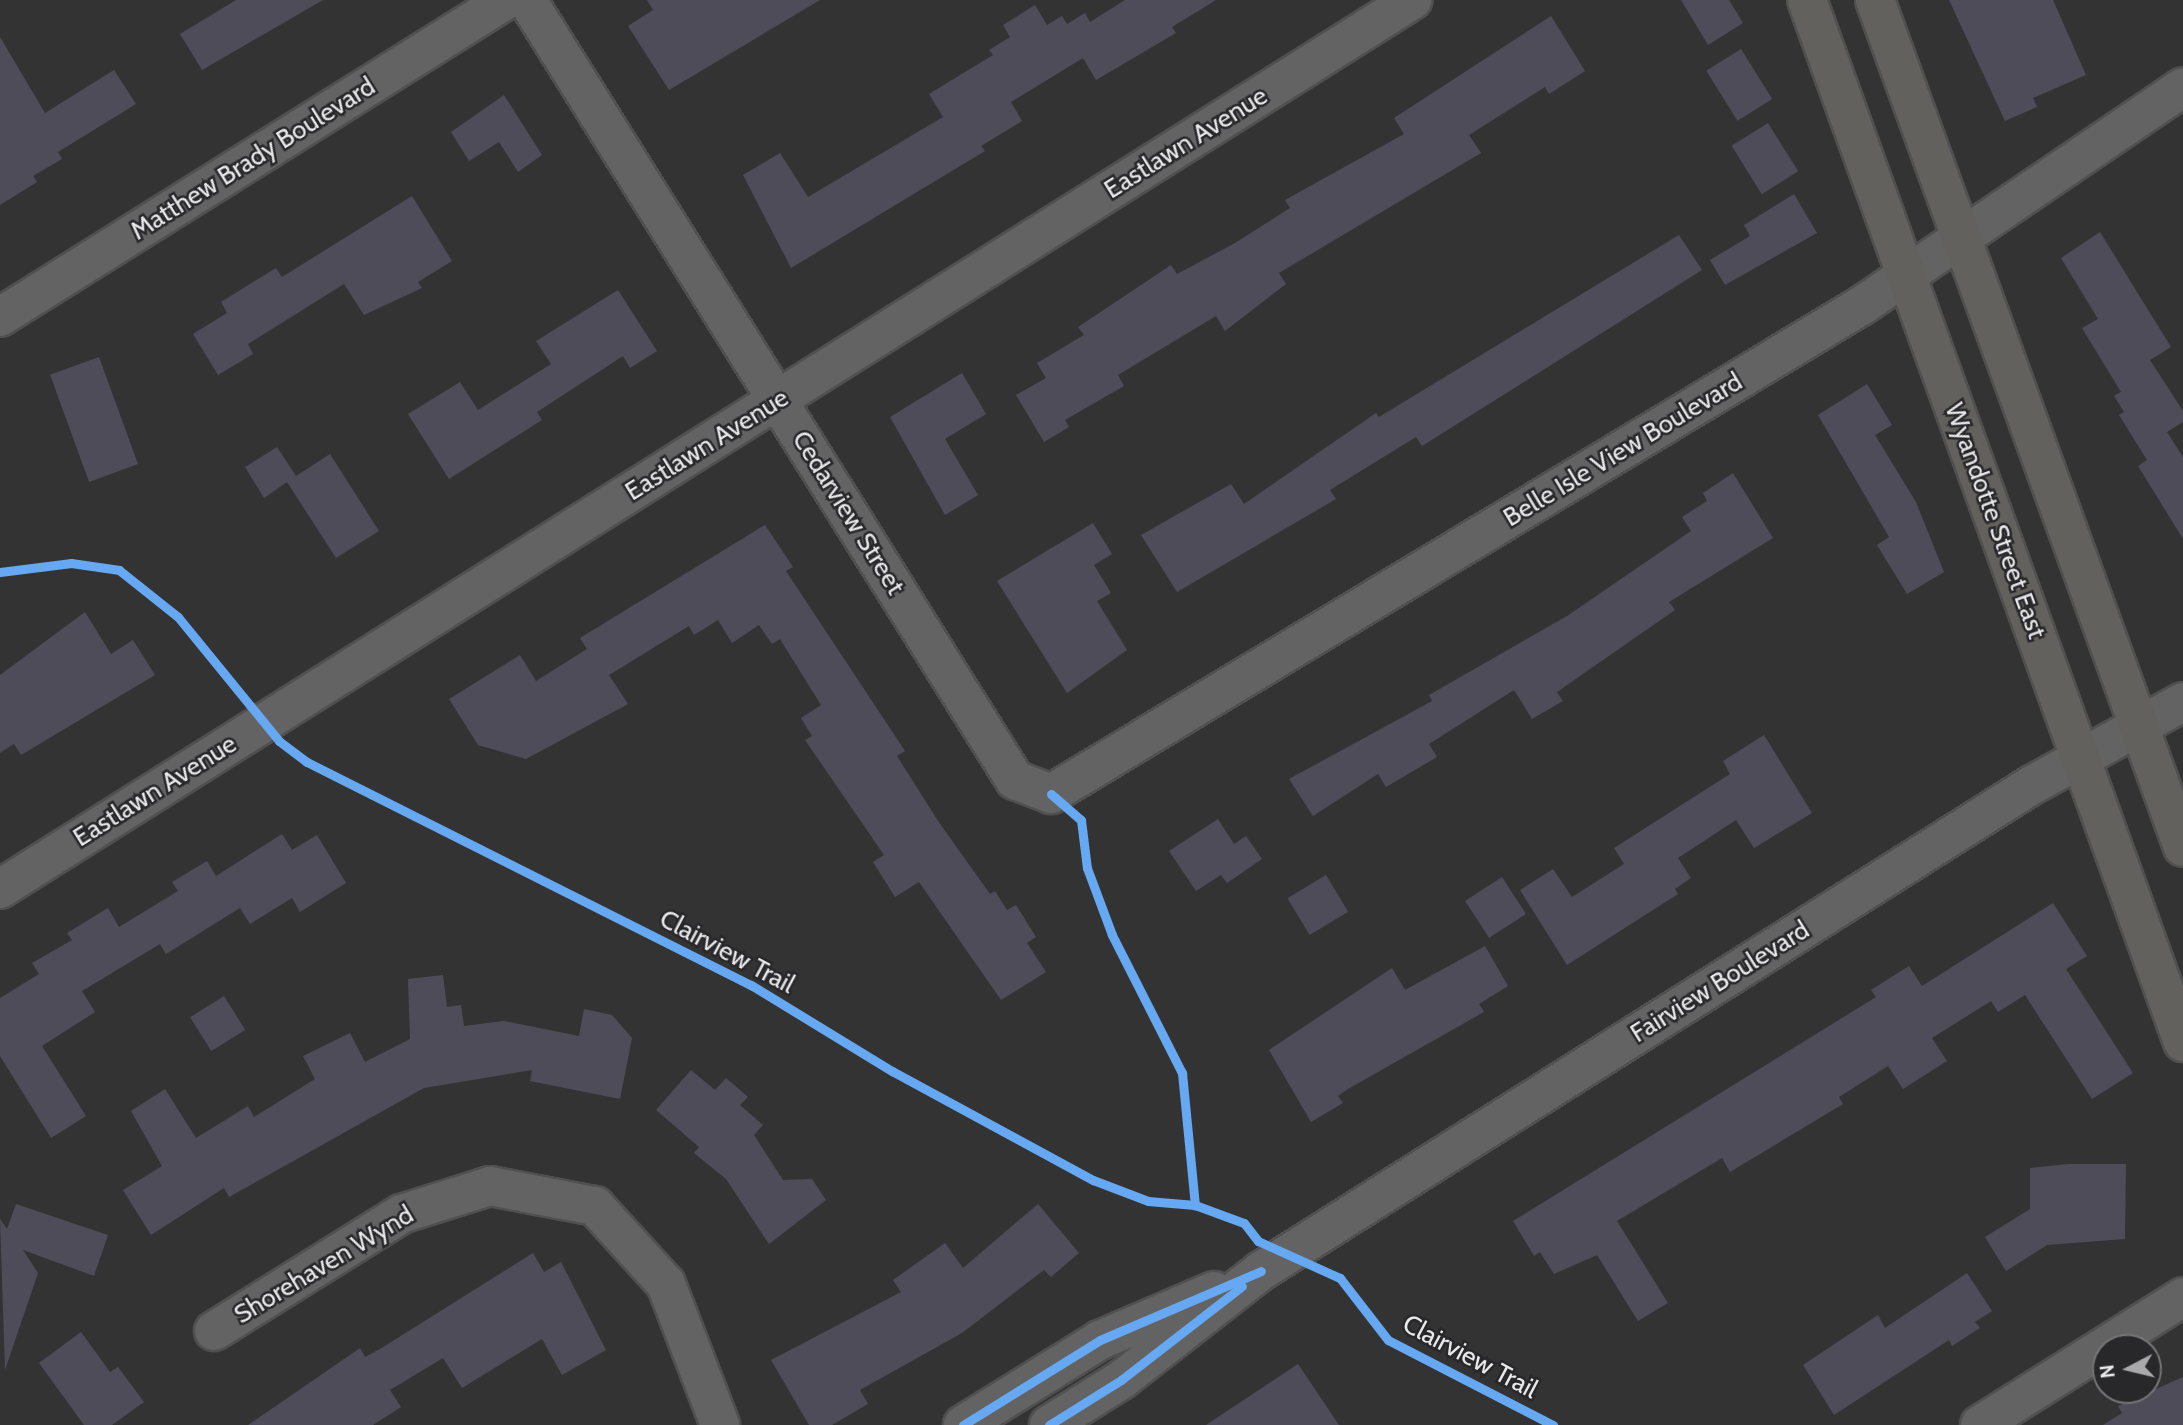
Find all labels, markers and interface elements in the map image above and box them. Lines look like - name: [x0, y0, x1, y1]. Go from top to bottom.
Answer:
- street label: Matthew Brady Boulevard: [125, 71, 381, 247]
- street label: Eastlawn Avenue: [1099, 80, 1273, 206]
- street label: Belle Isle View Boulevard: [1498, 366, 1748, 534]
- street label: Eastlawn Avenue: [620, 382, 794, 508]
- street label: Wyandotte Street East: [1938, 399, 2052, 643]
- street label: Cedarview Street: [785, 425, 911, 601]
- street label: Eastlawn Avenue: [68, 728, 242, 854]
- street label: Clairview Trail: [654, 903, 800, 1001]
- street label: Fairview Boulevard: [1625, 915, 1815, 1049]
- street label: Shorehaven Wynd: [229, 1199, 419, 1331]
- street label: Clairview Trail: [1397, 1308, 1543, 1406]
- north arrow: [2092, 1334, 2162, 1404]
- text: N: [2095, 1363, 2120, 1379]

